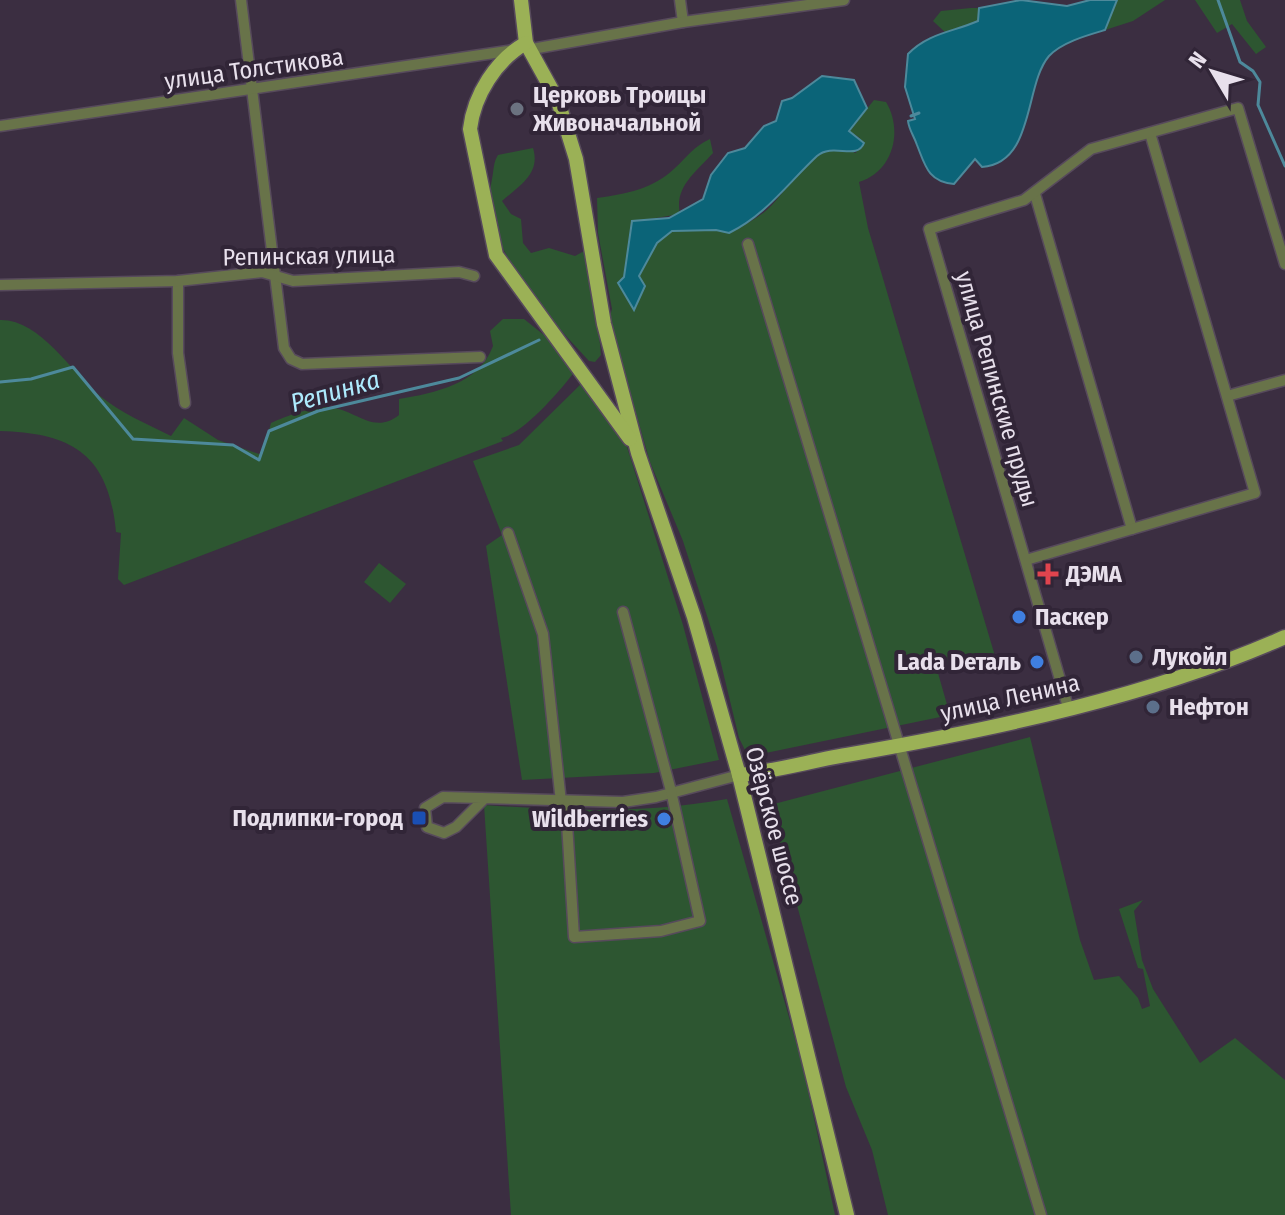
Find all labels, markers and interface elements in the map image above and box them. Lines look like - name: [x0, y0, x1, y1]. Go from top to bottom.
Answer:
- north arrow: [1173, 32, 1253, 112]
- street label: улица Толстикова: [163, 43, 345, 95]
- text: N: [1183, 46, 1212, 74]
- place label: Церковь Троицы Живоначальной: [532, 81, 706, 137]
- marker: Церковь Троицы Живоначальной: [508, 100, 526, 118]
- street label: Репинская улица: [222, 240, 396, 272]
- street label: улица Репинские пруды: [950, 268, 1044, 510]
- water label: Репинка: [287, 364, 383, 419]
- place label: ДЭМА: [1065, 560, 1123, 588]
- marker: ДЭМА: [1037, 563, 1059, 585]
- place label: Паскер: [1035, 603, 1109, 631]
- marker: Паскер: [1010, 608, 1028, 626]
- place label: Лукойл: [1152, 643, 1227, 671]
- place label: Lada Dеталь: [897, 648, 1022, 676]
- marker: Лукойл: [1127, 648, 1145, 666]
- marker: Lada Dеталь: [1028, 653, 1046, 671]
- street label: улица Ленина: [938, 668, 1082, 728]
- place label: Нефтон: [1169, 693, 1249, 721]
- marker: Нефтон: [1144, 698, 1162, 716]
- street label: Озёрское шоссе: [739, 744, 809, 908]
- place label: Подлипки-город: [232, 804, 403, 832]
- place label: Wildberries: [532, 805, 648, 833]
- marker: Подлипки-город: [410, 809, 428, 827]
- marker: Wildberries: [655, 810, 673, 828]

